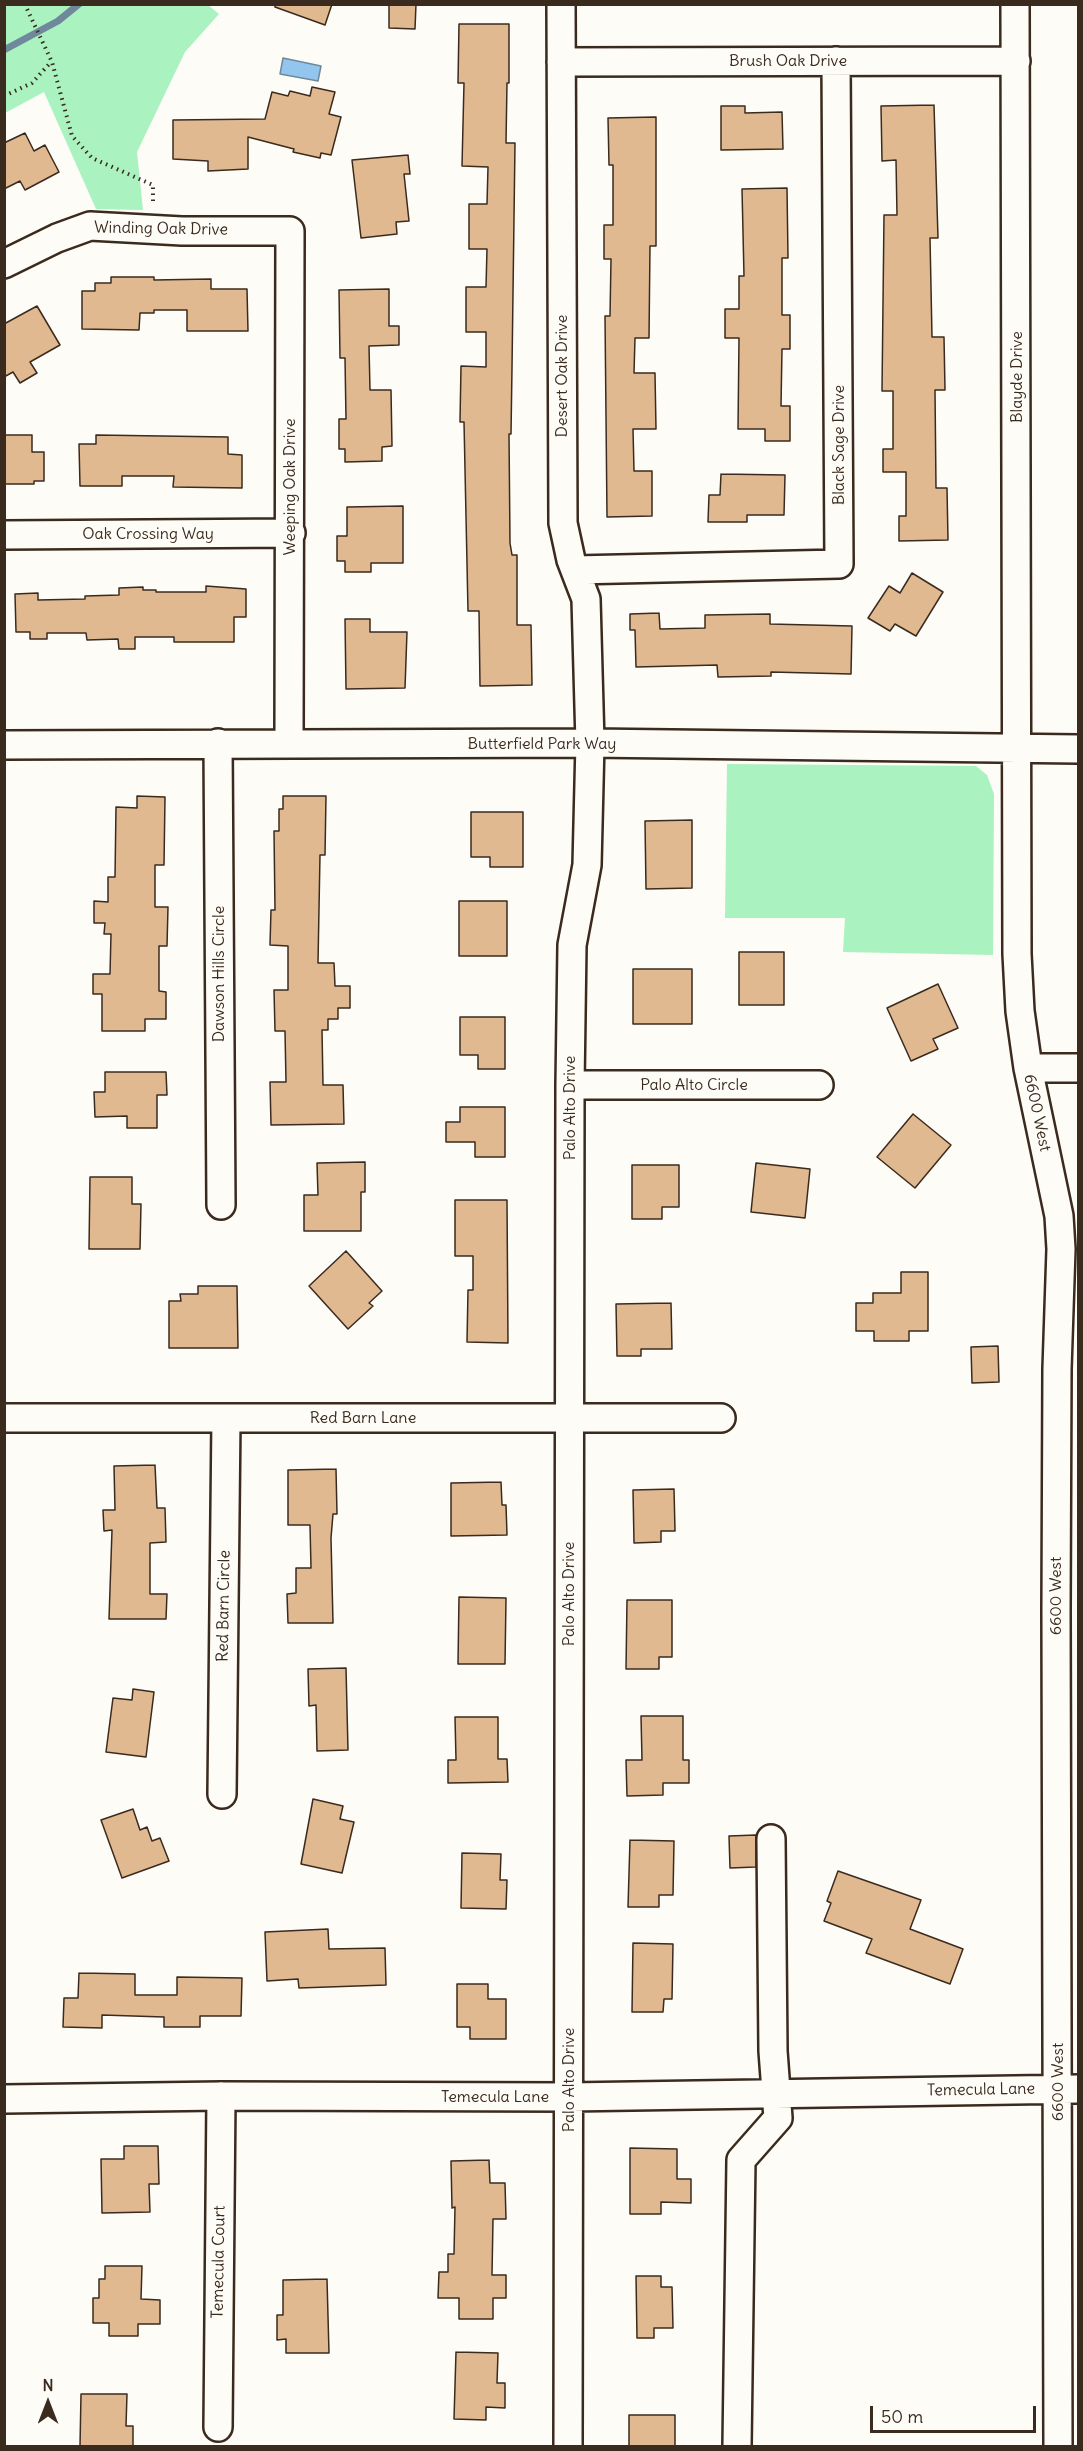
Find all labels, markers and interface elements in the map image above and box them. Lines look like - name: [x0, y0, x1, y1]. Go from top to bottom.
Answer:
- street label: Brush Oak Drive: [729, 51, 847, 71]
- street label: Winding Oak Drive: [94, 218, 228, 240]
- street label: Desert Oak Drive: [552, 315, 572, 437]
- street label: Blayde Drive: [1007, 331, 1027, 423]
- street label: Black Sage Drive: [829, 385, 849, 505]
- street label: Weeping Oak Drive: [280, 418, 300, 556]
- street label: Oak Crossing Way: [82, 524, 214, 544]
- street label: Butterfield Park Way: [468, 734, 616, 754]
- street label: Dawson Hills Circle: [209, 906, 229, 1042]
- street label: Palo Alto Drive: [560, 1056, 580, 1160]
- street label: 6600 West: [1019, 1073, 1055, 1153]
- street label: Palo Alto Circle: [640, 1075, 748, 1095]
- street label: Red Barn Lane: [310, 1408, 416, 1428]
- street label: Palo Alto Drive: [559, 1542, 579, 1646]
- street label: Red Barn Circle: [213, 1550, 235, 1662]
- street label: 6600 West: [1046, 1557, 1066, 1635]
- street label: Palo Alto Drive: [559, 2028, 579, 2132]
- street label: 6600 West: [1048, 2043, 1068, 2121]
- street label: Temecula Lane: [927, 2079, 1035, 2101]
- street label: Temecula Lane: [441, 2087, 549, 2107]
- street label: Temecula Court: [208, 2205, 230, 2319]
- north arrow: [18, 2373, 78, 2433]
- text: N: [42, 2375, 54, 2395]
- scale bar: [873, 2394, 1040, 2432]
- text: 50 m: [881, 2405, 923, 2428]

